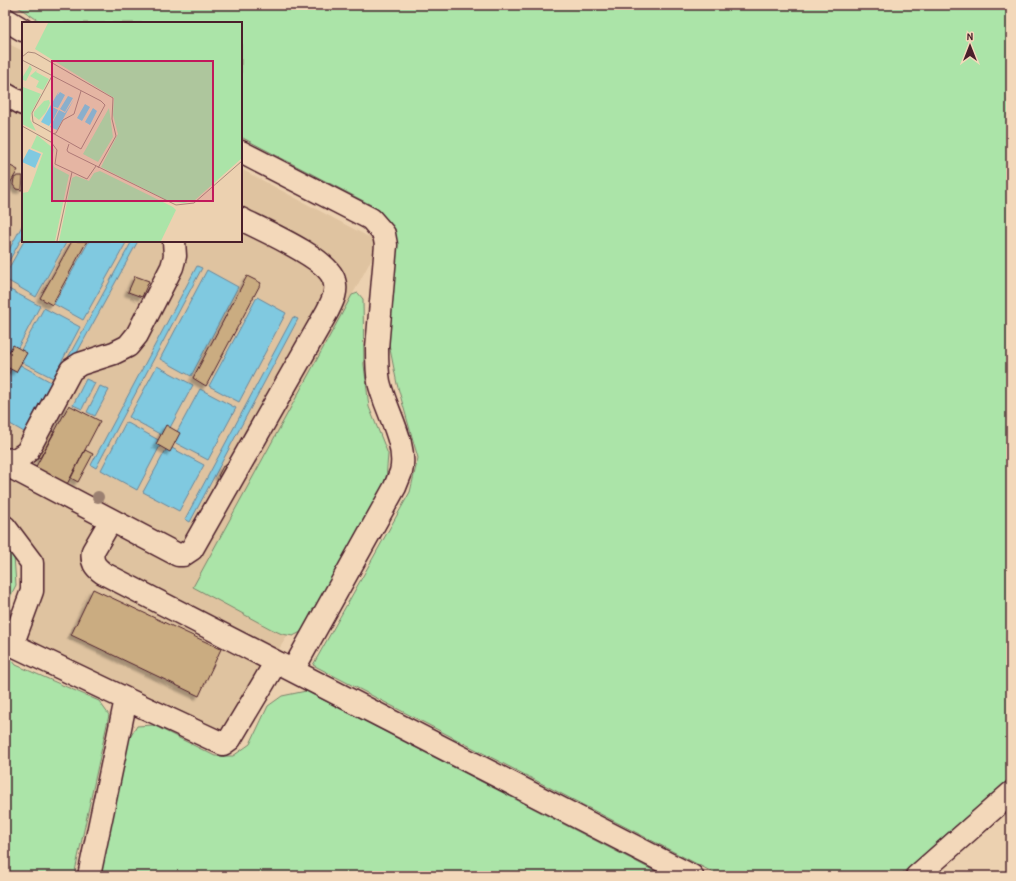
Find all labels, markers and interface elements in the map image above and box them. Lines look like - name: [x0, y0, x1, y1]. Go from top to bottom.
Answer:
- inset map: [22, 22, 242, 242]
- north arrow: [950, 26, 990, 66]
- text: N: [967, 29, 973, 43]

